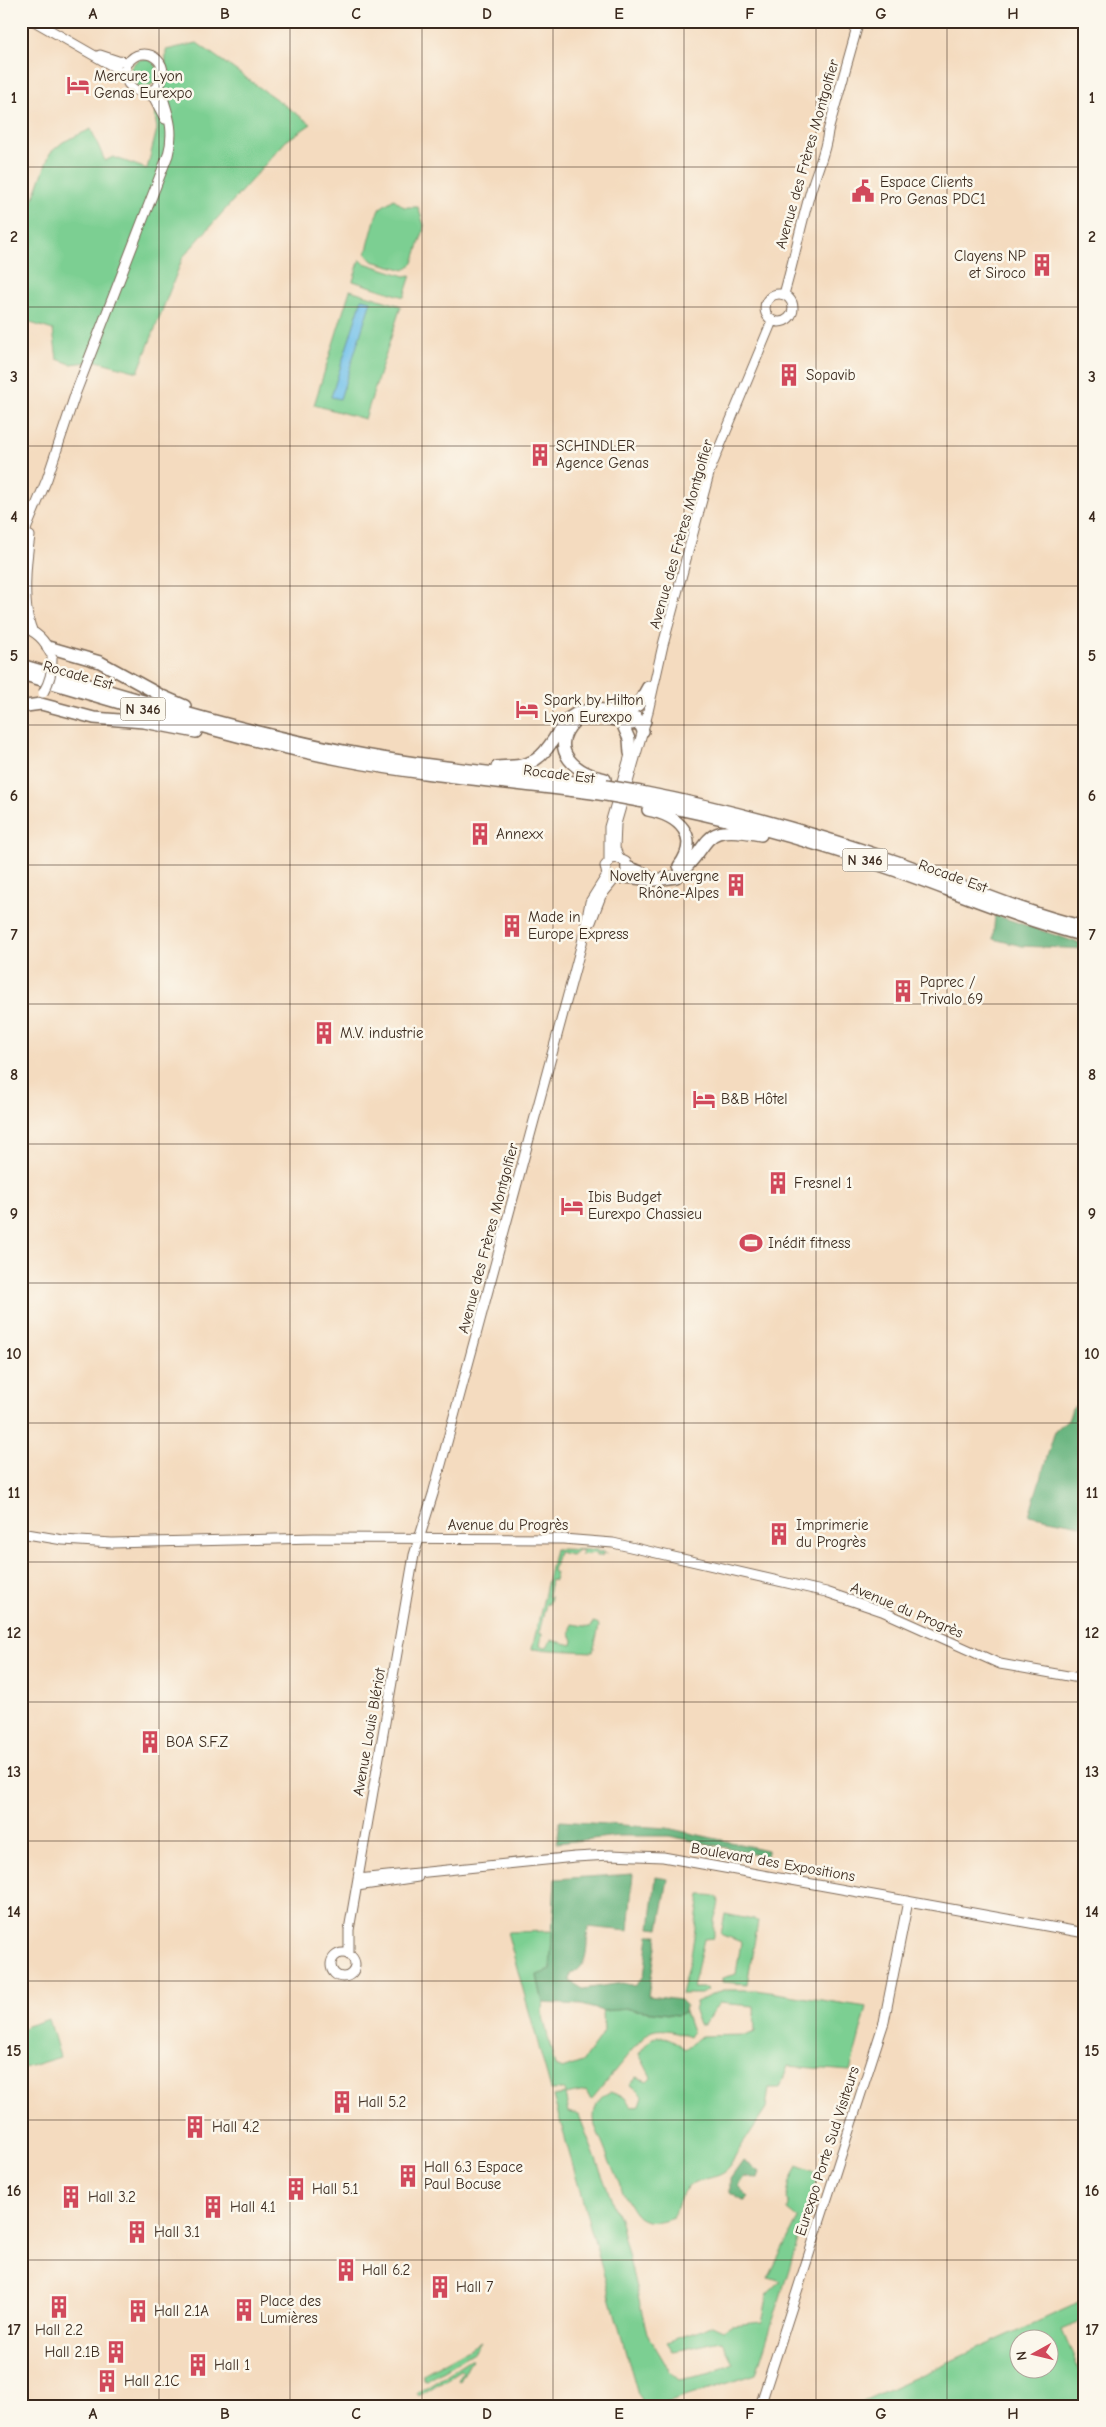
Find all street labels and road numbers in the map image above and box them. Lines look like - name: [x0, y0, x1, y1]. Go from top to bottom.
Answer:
- street label: Avenue des Frères Montgolfier: [771, 57, 843, 251]
- street label: Avenue des Frères Montgolfier: [645, 437, 717, 631]
- street label: Rocade Est: [41, 656, 116, 694]
- road number: N 346: [120, 698, 166, 721]
- street label: Rocade Est: [522, 761, 596, 787]
- road number: N 346: [842, 848, 888, 872]
- street label: Rocade Est: [916, 855, 990, 897]
- street label: Avenue des Frères Montgolfier: [454, 1141, 522, 1335]
- street label: Avenue du Progrès: [448, 1516, 568, 1534]
- street label: Avenue du Progrès: [848, 1578, 966, 1642]
- street label: Avenue Louis Blériot: [349, 1666, 389, 1797]
- street label: Boulevard des Expositions: [690, 1839, 856, 1885]
- street label: Eurexpo Porte Sud Visiteurs: [791, 2064, 863, 2238]

